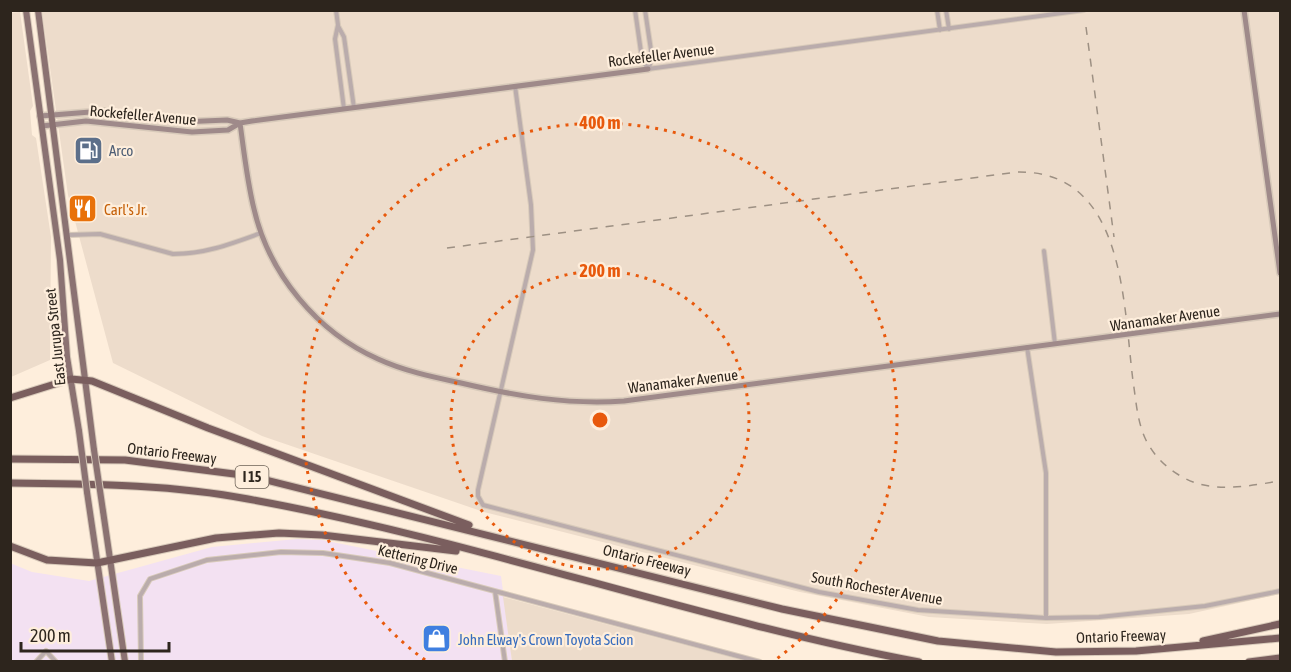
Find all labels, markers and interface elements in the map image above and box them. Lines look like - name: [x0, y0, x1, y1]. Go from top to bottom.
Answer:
- street label: Rockefeller Avenue: [607, 40, 715, 70]
- street label: Rockefeller Avenue: [89, 102, 197, 128]
- text: 400 m: [579, 112, 620, 133]
- fuel station icon: Arco: [72, 134, 104, 166]
- place label: Arco: [109, 142, 133, 159]
- restaurant icon: Carl's Jr.: [67, 193, 99, 225]
- place label: Carl's Jr.: [104, 201, 148, 218]
- text: 200 m: [580, 260, 620, 281]
- street label: East Jurupa Street: [41, 287, 69, 387]
- street label: Wanamaker Avenue: [1109, 302, 1221, 334]
- street label: Wanamaker Avenue: [627, 366, 739, 396]
- centre of rings: [590, 410, 610, 430]
- street label: Ontario Freeway: [126, 439, 218, 467]
- road number: I 15: [236, 466, 268, 488]
- street label: Kettering Drive: [376, 541, 460, 577]
- street label: Ontario Freeway: [601, 541, 693, 579]
- street label: South Rochester Avenue: [810, 568, 944, 608]
- scale bar: [21, 615, 170, 653]
- shop icon: John Elway's Crown Toyota Scion: [421, 623, 453, 655]
- text: 200 m: [30, 625, 71, 646]
- street label: Ontario Freeway: [1076, 626, 1166, 646]
- place label: John Elway's Crown Toyota Scion: [458, 631, 633, 648]

